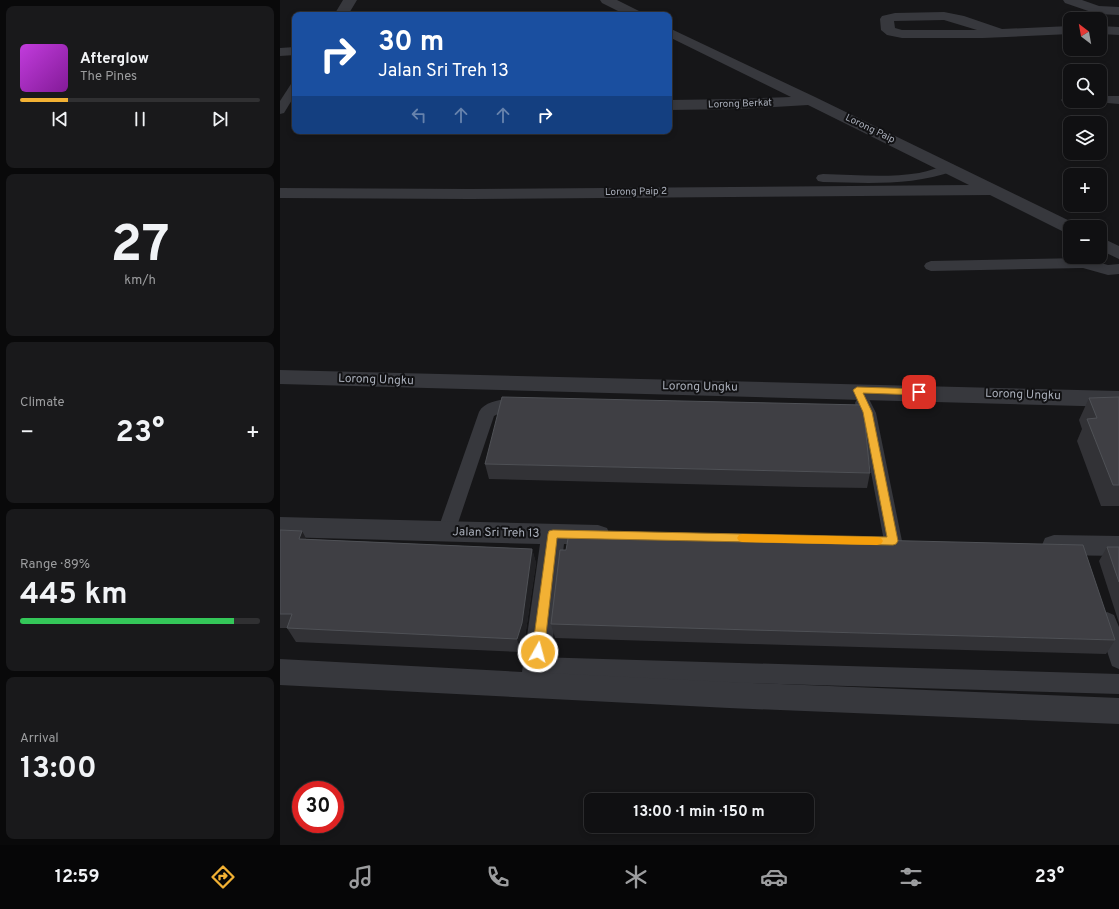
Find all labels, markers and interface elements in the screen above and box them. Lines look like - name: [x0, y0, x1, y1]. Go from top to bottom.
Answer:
- north arrow: [1063, 12, 1107, 56]
- map controls: [1063, 12, 1107, 264]
- text: 30 m: [378, 25, 444, 61]
- icon: right: [312, 28, 364, 80]
- text: Afterglow: [80, 50, 149, 69]
- text: Jalan Sri Treh 13: [378, 60, 509, 83]
- button: search: [1063, 64, 1107, 108]
- text: The Pines: [80, 69, 137, 85]
- street label: Lorong Berkat: [708, 96, 772, 112]
- icon: left: [408, 104, 430, 126]
- icon: ahead: [450, 104, 472, 126]
- icon: ahead: [492, 104, 514, 126]
- icon: right: [534, 104, 556, 126]
- icon: previous: [49, 108, 71, 130]
- icon: pause: [129, 108, 151, 130]
- icon: next: [209, 108, 231, 130]
- street label: Lorong Paip: [843, 111, 897, 147]
- button: layers: [1063, 116, 1107, 160]
- button: +: [1063, 168, 1107, 212]
- street label: Lorong Paip 2: [605, 185, 667, 199]
- text: 27: [110, 214, 170, 280]
- button: −: [1063, 220, 1107, 264]
- text: km/h: [124, 273, 156, 289]
- street label: Lorong Ungku: [338, 371, 414, 389]
- pin: [902, 375, 936, 409]
- street label: Lorong Ungku: [662, 378, 738, 396]
- icon: arrive: [908, 381, 930, 403]
- street label: Lorong Ungku: [985, 386, 1061, 404]
- text: Climate: [20, 395, 65, 411]
- text: 23°: [116, 415, 164, 452]
- text: −: [20, 420, 34, 447]
- text: +: [246, 420, 260, 447]
- street label: Jalan Sri Treh 13: [452, 524, 540, 542]
- text: Range · 89%: [20, 557, 90, 573]
- text: 445 km: [20, 577, 127, 614]
- position arrow: [517, 631, 559, 673]
- text: Arrival: [20, 731, 59, 747]
- text: 13:00: [20, 751, 97, 788]
- speed limit sign: 30: [292, 781, 344, 833]
- text: 13:00 · 1 min · 150 m: [633, 803, 765, 822]
- icon: directions: [209, 863, 237, 891]
- icon: music: [347, 863, 375, 891]
- icon: phone: [484, 863, 512, 891]
- icon: climate: [622, 863, 650, 891]
- icon: car: [760, 863, 788, 891]
- icon: filters: [897, 863, 925, 891]
- text: 12:59: [55, 866, 99, 889]
- text: 23°: [1035, 866, 1064, 889]

